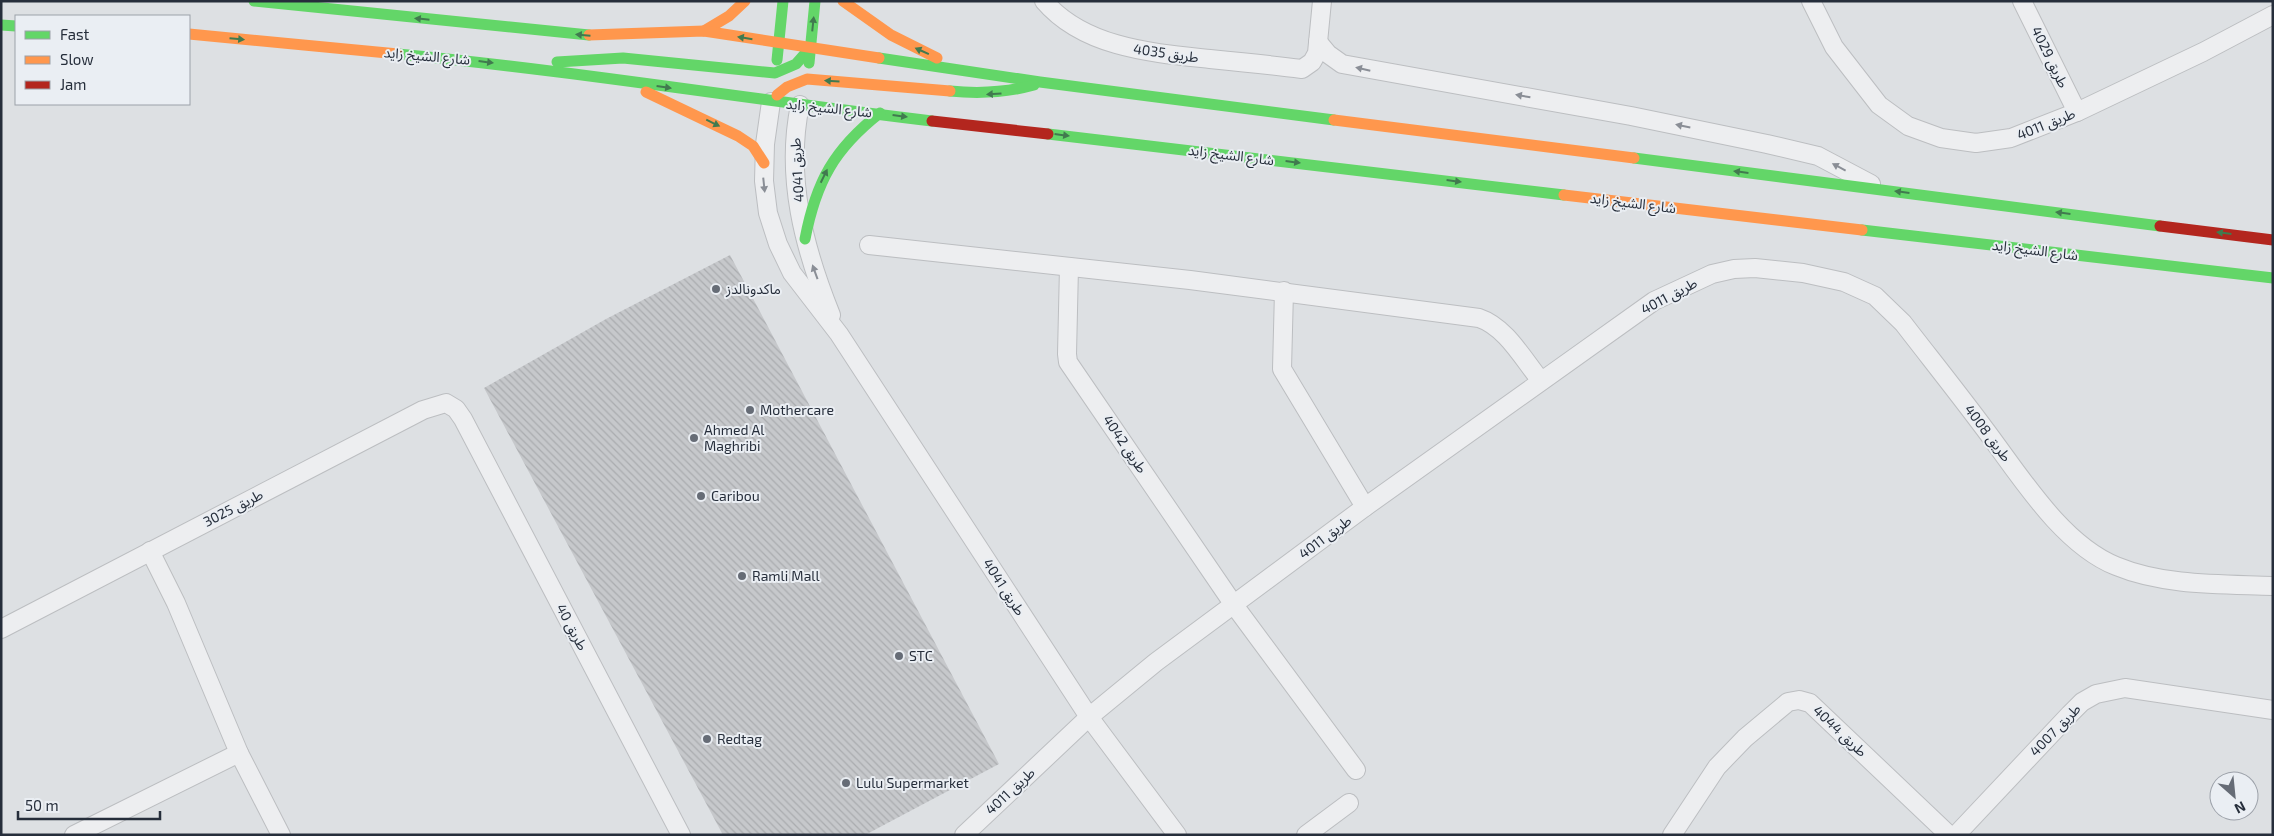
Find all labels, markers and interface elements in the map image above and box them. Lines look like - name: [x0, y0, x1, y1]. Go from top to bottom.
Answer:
- legend: [15, 15, 190, 105]
- one-way arrow: [413, 15, 429, 23]
- one-way arrow: [809, 16, 817, 32]
- street label: طريق 4029: [2027, 23, 2073, 91]
- text: Fast: [60, 25, 90, 43]
- one-way arrow: [575, 31, 591, 39]
- one-way arrow: [737, 33, 753, 41]
- one-way arrow: [230, 35, 246, 43]
- street label: طريق 4035: [1132, 40, 1200, 67]
- street label: شارع الشيخ زايد: [383, 43, 471, 71]
- one-way arrow: [915, 47, 929, 55]
- text: Slow: [60, 50, 94, 68]
- one-way arrow: [479, 58, 495, 66]
- one-way arrow: [1356, 65, 1371, 73]
- text: Jam: [60, 75, 86, 93]
- one-way arrow: [823, 77, 839, 85]
- one-way arrow: [657, 83, 673, 91]
- one-way arrow: [985, 90, 1001, 98]
- one-way arrow: [1515, 92, 1531, 100]
- street label: شارع الشيخ زايد: [785, 95, 873, 123]
- street label: طريق 4011: [2014, 104, 2078, 145]
- one-way arrow: [893, 112, 909, 120]
- one-way arrow: [706, 119, 720, 127]
- one-way arrow: [1675, 122, 1691, 130]
- one-way arrow: [1054, 131, 1070, 139]
- street label: طريق 4041: [786, 137, 809, 203]
- street label: شارع الشيخ زايد: [1187, 141, 1275, 171]
- one-way arrow: [1285, 158, 1301, 166]
- one-way arrow: [1832, 163, 1847, 171]
- one-way arrow: [1732, 167, 1748, 175]
- one-way arrow: [820, 169, 828, 183]
- one-way arrow: [1446, 177, 1462, 185]
- one-way arrow: [761, 178, 769, 194]
- one-way arrow: [1894, 188, 1910, 196]
- street label: شارع الشيخ زايد: [1589, 189, 1677, 219]
- one-way arrow: [2055, 209, 2071, 217]
- one-way arrow: [2216, 229, 2232, 237]
- street label: شارع الشيخ زايد: [1991, 236, 2079, 266]
- one-way arrow: [811, 264, 819, 279]
- street label: طريق 4011: [1638, 274, 1701, 319]
- place label: ماكدونالدز: [725, 280, 781, 298]
- marker: ماكدونالدز: [710, 283, 722, 295]
- place label: Mothercare: [760, 401, 834, 418]
- street label: طريق 4008: [1960, 401, 2015, 466]
- marker: Mothercare: [744, 404, 756, 416]
- street label: طريق 4042: [1098, 411, 1151, 477]
- place label: Ahmed Al Maghribi: [704, 421, 765, 454]
- marker: Ahmed Al Maghribi: [688, 432, 700, 444]
- street label: طريق 3025: [200, 485, 266, 532]
- place label: Caribou: [711, 487, 760, 504]
- marker: Caribou: [695, 490, 707, 502]
- street label: طريق 4011: [1295, 511, 1356, 563]
- street label: طريق 4041: [978, 555, 1029, 619]
- place label: Ramli Mall: [752, 567, 820, 584]
- marker: Ramli Mall: [736, 570, 748, 582]
- street label: طريق 40: [551, 601, 592, 654]
- place label: STC: [909, 647, 933, 664]
- marker: STC: [893, 650, 905, 662]
- street label: طريق 4007: [2026, 700, 2085, 761]
- street label: طريق 4044: [1808, 701, 1871, 761]
- place label: Redtag: [717, 730, 762, 747]
- marker: Redtag: [701, 733, 713, 745]
- street label: طريق 4011: [981, 763, 1039, 819]
- north arrow: [2209, 771, 2259, 821]
- place label: Lulu Supermarket: [856, 774, 969, 791]
- marker: Lulu Supermarket: [840, 777, 852, 789]
- scale bar: [18, 788, 160, 820]
- text: 50 m: [25, 796, 59, 814]
- text: N: [2232, 798, 2248, 818]

